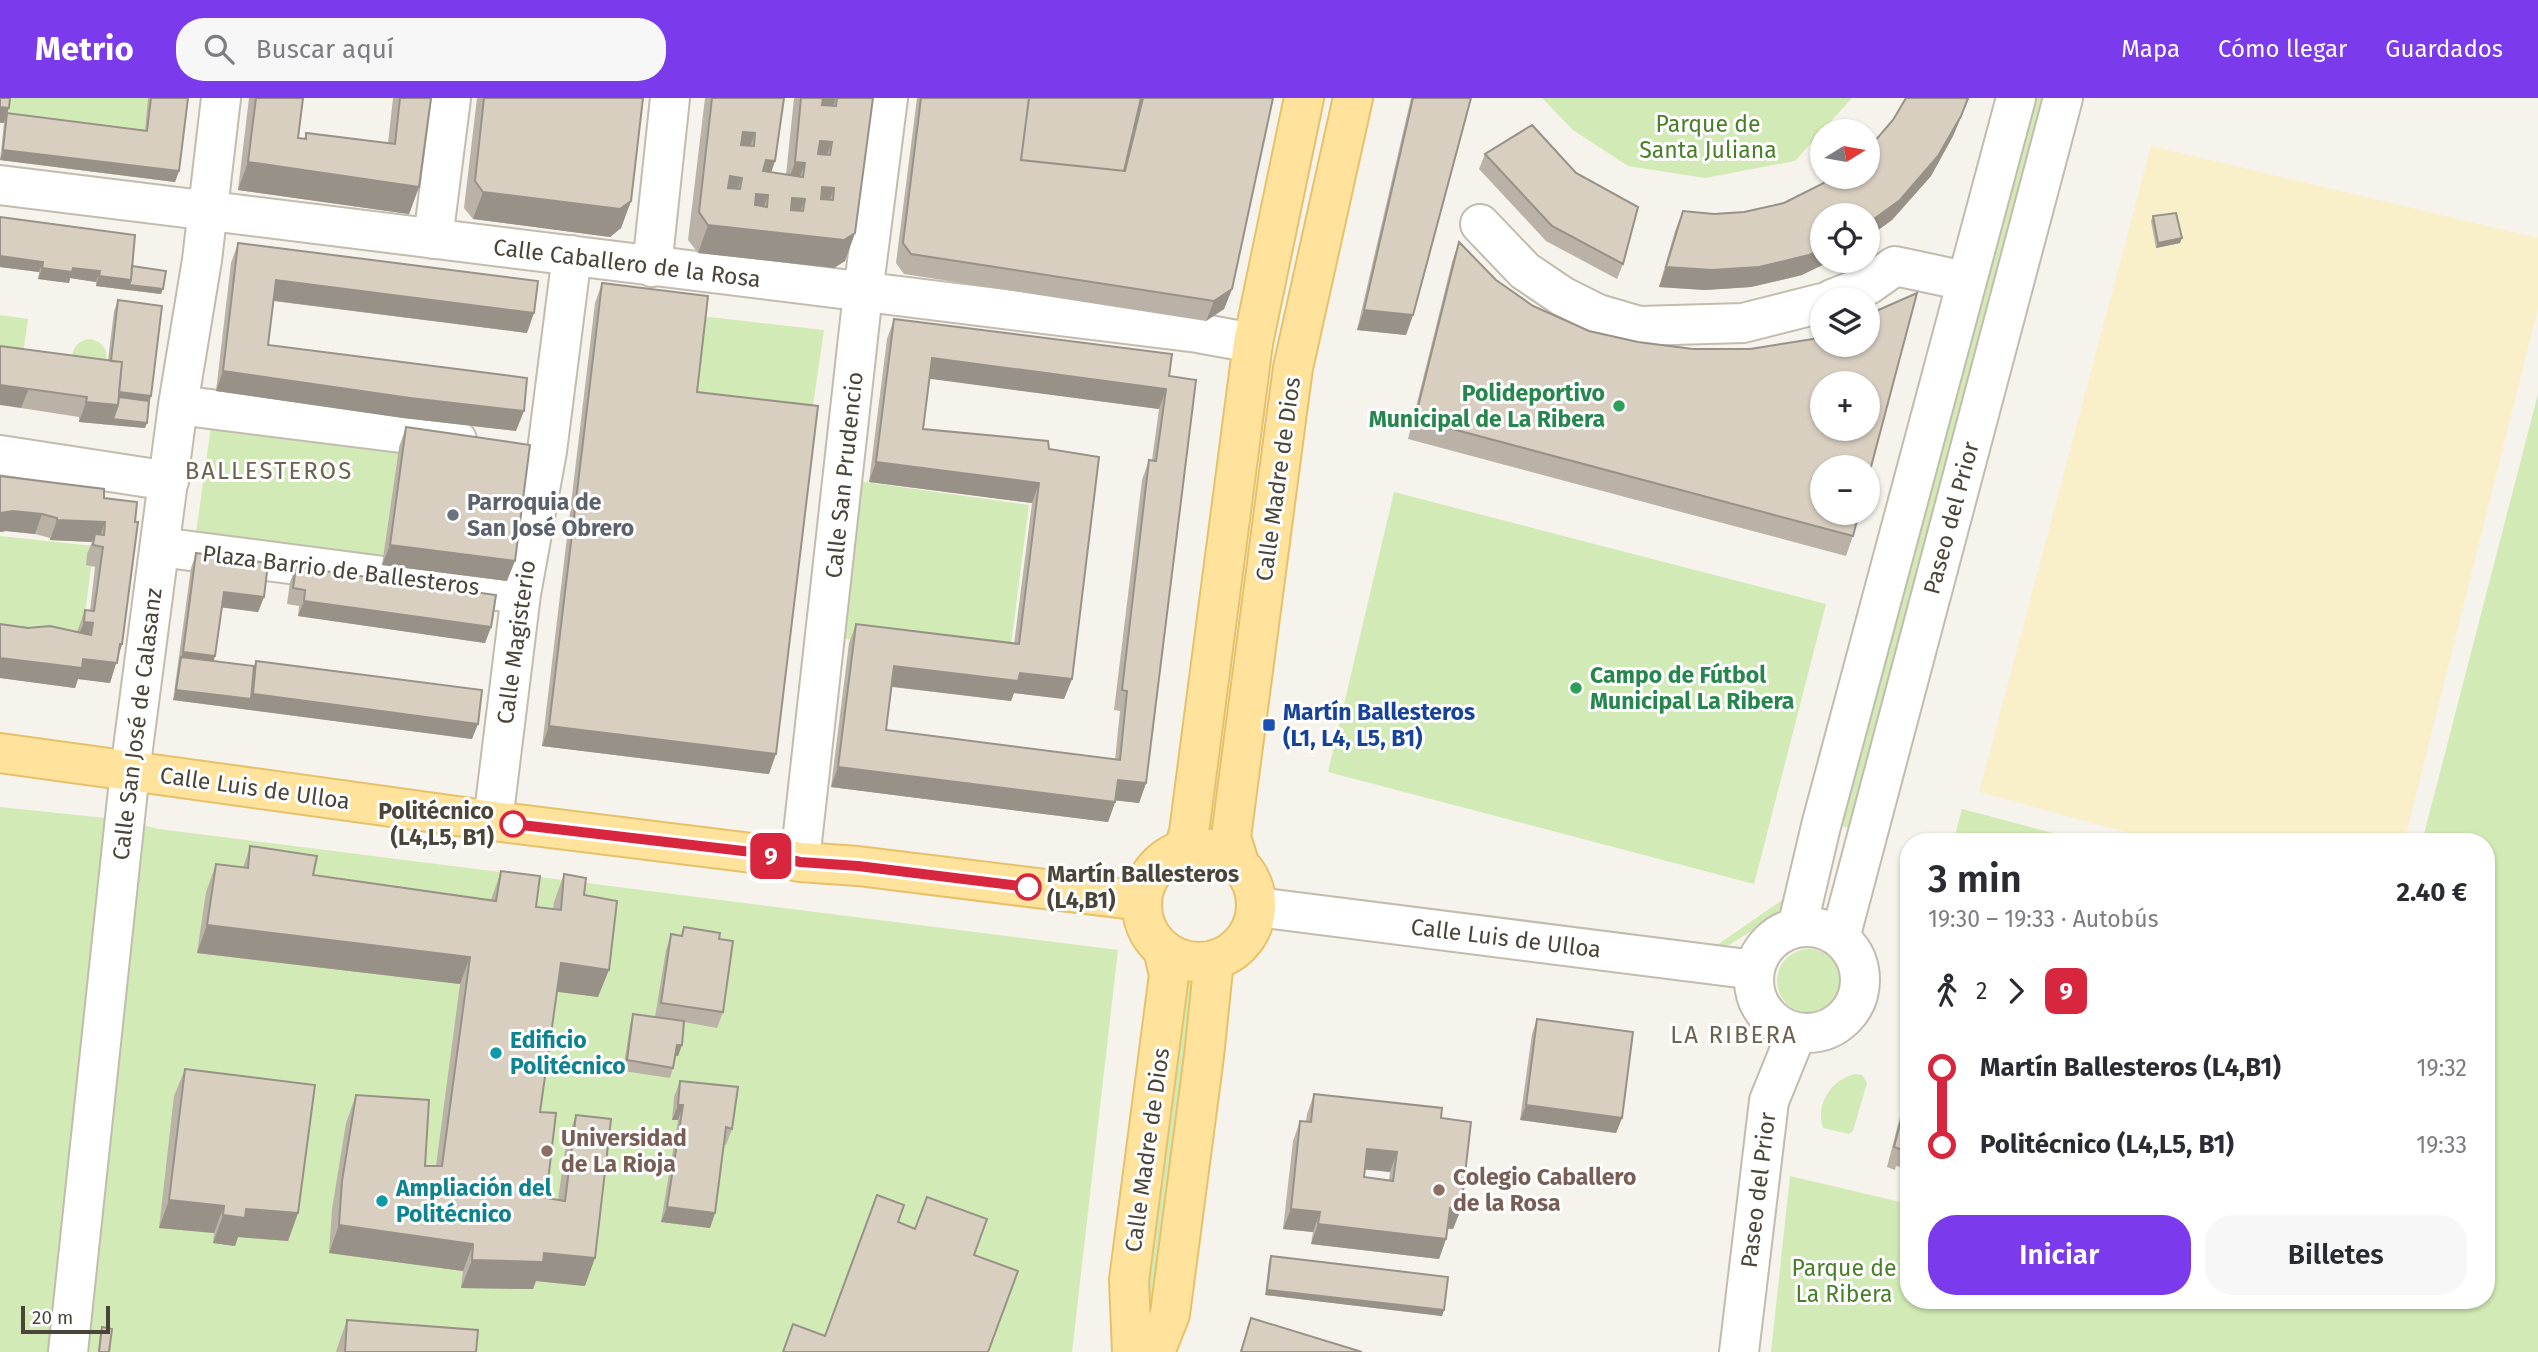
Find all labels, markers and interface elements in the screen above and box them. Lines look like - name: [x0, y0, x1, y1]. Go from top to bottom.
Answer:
- search box: [176, 18, 666, 81]
- text: Metrio: [35, 29, 134, 69]
- icon: search: [200, 30, 238, 68]
- text: Buscar aquí: [256, 34, 394, 65]
- text: Mapa: [2121, 35, 2180, 63]
- text: Cómo llegar: [2218, 35, 2347, 63]
- text: Guardados: [2385, 35, 2503, 63]
- park label: Parque de Santa Juliana: [1639, 110, 1777, 164]
- north arrow: [1810, 119, 1880, 189]
- map controls: [1810, 119, 1880, 525]
- button: locate: [1810, 203, 1880, 273]
- street label: Calle Caballero de la Rosa: [492, 233, 762, 293]
- button: layers: [1810, 287, 1880, 357]
- street label: Calle San Prudencio: [819, 370, 869, 580]
- button: +: [1810, 371, 1880, 441]
- street label: Calle Madre de Dios: [1250, 375, 1306, 583]
- place label: Polideportivo Municipal de La Ribera: [1369, 379, 1605, 433]
- marker: Polideportivo Municipal de La Ribera: [1611, 398, 1627, 414]
- street label: Paseo del Prior: [1917, 438, 1985, 597]
- button: −: [1810, 455, 1880, 525]
- district label: BALLESTEROS: [185, 457, 353, 485]
- place label: Parroquia de San José Obrero: [467, 488, 634, 542]
- marker: Parroquia de San José Obrero: [445, 507, 461, 523]
- street label: Plaza Barrio de Ballesteros: [201, 539, 481, 601]
- street label: Calle Magisterio: [491, 558, 541, 726]
- street label: Calle San José de Calasanz: [106, 586, 168, 862]
- place label: Campo de Fútbol Municipal La Ribera: [1590, 661, 1794, 715]
- marker: Campo de Fútbol Municipal La Ribera: [1568, 680, 1584, 696]
- place label: Martín Ballesteros (L1, L4, L5, B1): [1283, 698, 1475, 752]
- marker: Martín Ballesteros (L1, L4, L5, B1): [1261, 717, 1277, 733]
- street label: Calle Luis de Ulloa: [158, 761, 352, 815]
- place label: Politécnico (L4,L5, B1): [378, 797, 495, 851]
- marker: Politécnico (L4,L5, B1): [500, 811, 526, 837]
- line badge: 9: [748, 833, 794, 879]
- text: 9: [764, 842, 778, 870]
- text: 3 min: [1928, 856, 2022, 902]
- place label: Martín Ballesteros (L4,B1): [1047, 860, 1239, 914]
- marker: Martín Ballesteros (L4,B1): [1015, 874, 1041, 900]
- text: 2.40 €: [2396, 877, 2467, 908]
- text: 19:30 – 19:33 · Autobús: [1928, 905, 2158, 933]
- street label: Calle Luis de Ulloa: [1409, 912, 1603, 964]
- icon: walk: [1928, 972, 1966, 1010]
- icon: forward: [1997, 972, 2035, 1010]
- text: 2: [1976, 977, 1987, 1005]
- text: 9: [2059, 977, 2073, 1005]
- district label: LA RIBERA: [1670, 1021, 1798, 1049]
- place label: Edificio Politécnico: [510, 1026, 626, 1080]
- marker: Edificio Politécnico: [488, 1045, 504, 1061]
- street label: Calle Madre de Dios: [1119, 1046, 1175, 1254]
- text: Martín Ballesteros (L4,B1): [1980, 1052, 2281, 1083]
- text: 19:32: [2417, 1054, 2467, 1082]
- street label: Paseo del Prior: [1735, 1110, 1781, 1270]
- place label: Universidad de La Rioja: [561, 1124, 687, 1178]
- text: Politécnico (L4,L5, B1): [1980, 1129, 2234, 1160]
- text: 19:33: [2416, 1131, 2467, 1159]
- marker: Universidad de La Rioja: [539, 1143, 555, 1159]
- place label: Colegio Caballero de la Rosa: [1453, 1163, 1636, 1217]
- place label: Ampliación del Politécnico: [395, 1174, 552, 1228]
- marker: Colegio Caballero de la Rosa: [1431, 1182, 1447, 1198]
- marker: Ampliación del Politécnico: [374, 1193, 390, 1209]
- button: Iniciar: [1928, 1215, 2191, 1295]
- button: Billetes: [2205, 1215, 2467, 1295]
- park label: Parque de La Ribera: [1792, 1254, 1896, 1308]
- scale bar: [21, 1303, 110, 1335]
- text: 20 m: [32, 1306, 73, 1329]

